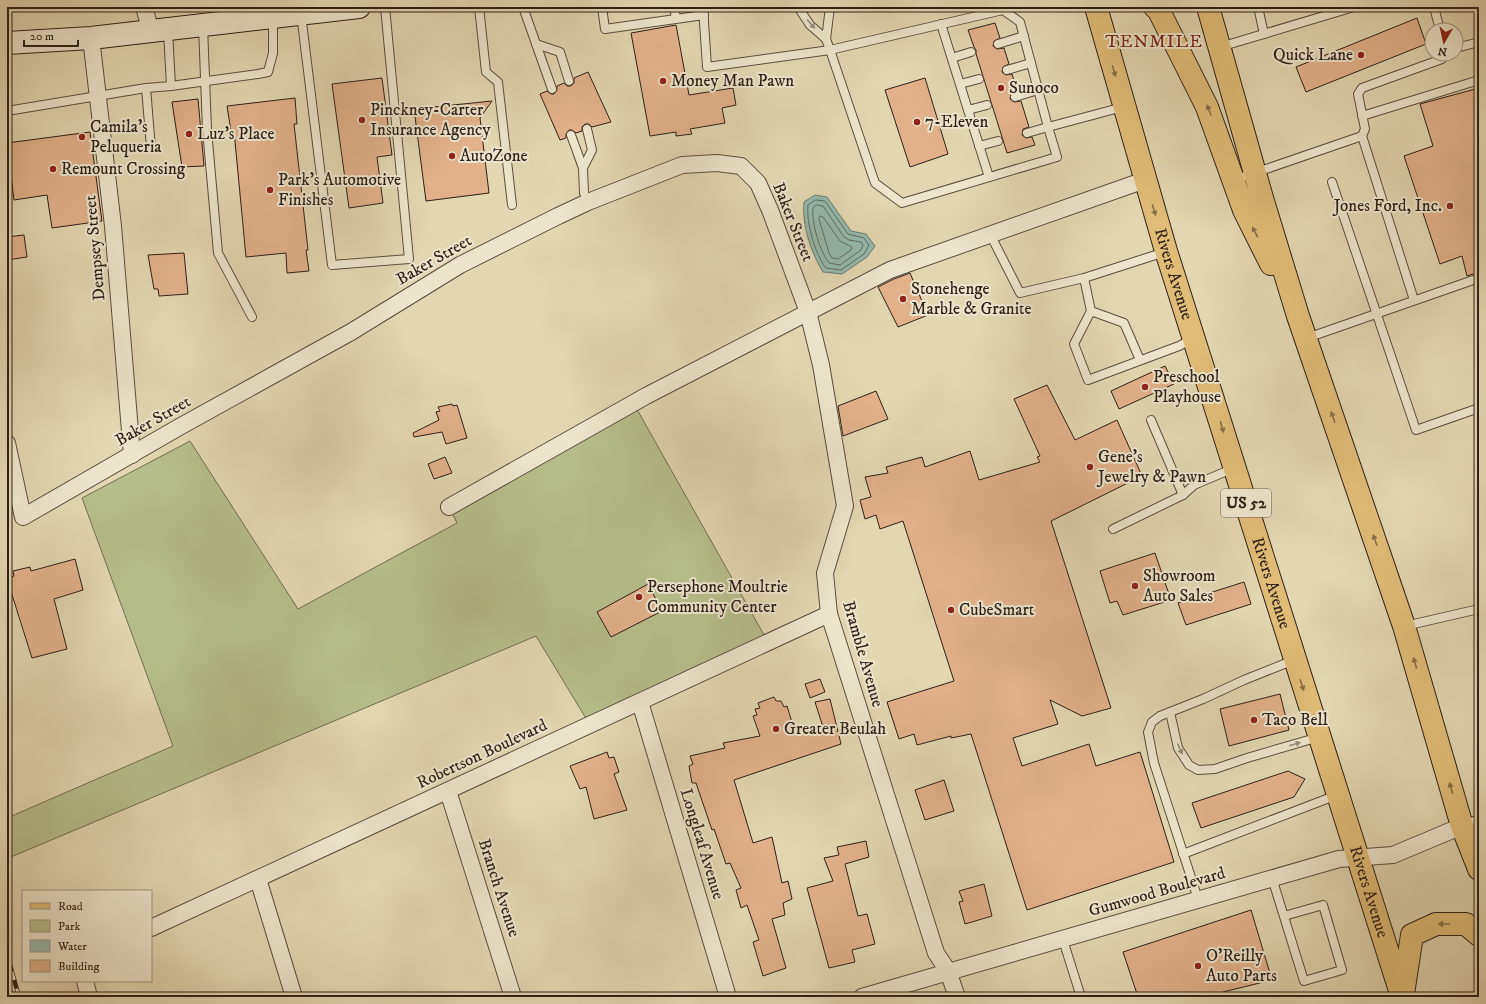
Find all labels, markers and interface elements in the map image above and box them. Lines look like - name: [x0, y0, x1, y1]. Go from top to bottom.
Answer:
- one-way arrow: [806, 19, 815, 30]
- scale bar: [24, 22, 78, 48]
- north arrow: [1424, 22, 1464, 62]
- text: 20 m: [30, 29, 54, 44]
- district label: TENMILE: [1105, 31, 1203, 53]
- text: N: [1437, 43, 1448, 59]
- place label: Quick Lane: [1273, 44, 1353, 66]
- marker: Quick Lane: [1356, 50, 1366, 60]
- one-way arrow: [1111, 66, 1117, 78]
- place label: Money Man Pawn: [671, 70, 794, 92]
- marker: Money Man Pawn: [658, 76, 668, 86]
- place label: Sunoco: [1009, 77, 1059, 99]
- marker: Sunoco: [996, 83, 1006, 93]
- place label: Pinckney-Carter Insurance Agency: [370, 99, 491, 141]
- one-way arrow: [1205, 104, 1211, 116]
- place label: 7-Eleven: [925, 111, 988, 133]
- marker: Pinckney-Carter Insurance Agency: [357, 115, 367, 125]
- place label: Camila's Peluqueria: [90, 116, 162, 158]
- marker: 7-Eleven: [912, 117, 922, 127]
- place label: Luz's Place: [197, 123, 275, 145]
- marker: Luz's Place: [184, 129, 194, 139]
- marker: Camila's Peluqueria: [77, 132, 87, 142]
- place label: AutoZone: [460, 145, 528, 167]
- marker: AutoZone: [447, 151, 457, 161]
- place label: Remount Crossing: [61, 158, 186, 180]
- marker: Remount Crossing: [48, 164, 58, 174]
- place label: Park's Automotive Finishes: [278, 169, 401, 211]
- street label: Baker Street: [767, 179, 819, 265]
- marker: Park's Automotive Finishes: [265, 185, 275, 195]
- street label: Dempsey Street: [79, 194, 111, 302]
- place label: Jones Ford, Inc.: [1332, 195, 1442, 217]
- marker: Jones Ford, Inc.: [1445, 201, 1455, 211]
- one-way arrow: [1151, 204, 1157, 216]
- street label: Rivers Avenue: [1149, 226, 1198, 323]
- one-way arrow: [1252, 226, 1258, 237]
- street label: Baker Street: [392, 229, 476, 290]
- place label: Stonehenge Marble & Granite: [911, 278, 1032, 320]
- marker: Stonehenge Marble & Granite: [898, 294, 908, 304]
- place label: Preschool Playhouse: [1153, 366, 1221, 408]
- marker: Preschool Playhouse: [1140, 382, 1150, 392]
- street label: Baker Street: [111, 390, 195, 451]
- one-way arrow: [1330, 410, 1336, 422]
- one-way arrow: [1219, 422, 1225, 434]
- place label: Gene's Jewelry & Pawn: [1096, 446, 1206, 488]
- marker: Gene's Jewelry & Pawn: [1085, 462, 1095, 472]
- road number: US 52: [1221, 489, 1271, 517]
- one-way arrow: [1371, 533, 1377, 545]
- street label: Rivers Avenue: [1246, 534, 1296, 632]
- place label: Showroom Auto Sales: [1143, 565, 1216, 607]
- place label: Persephone Moultrie Community Center: [647, 576, 788, 618]
- marker: Showroom Auto Sales: [1130, 581, 1140, 591]
- marker: Persephone Moultrie Community Center: [634, 592, 644, 602]
- street label: Bramble Avenue: [837, 598, 889, 710]
- place label: CubeSmart: [959, 599, 1035, 621]
- marker: CubeSmart: [946, 605, 956, 615]
- one-way arrow: [1412, 657, 1418, 669]
- one-way arrow: [1300, 679, 1306, 691]
- place label: Taco Bell: [1262, 709, 1328, 731]
- street label: Robertson Boulevard: [413, 714, 551, 794]
- marker: Taco Bell: [1249, 715, 1259, 725]
- place label: Greater Beulah: [784, 718, 886, 740]
- marker: Greater Beulah: [771, 724, 781, 734]
- one-way arrow: [1290, 741, 1302, 747]
- one-way arrow: [1177, 743, 1183, 755]
- one-way arrow: [1448, 782, 1454, 794]
- street label: Longleaf Avenue: [675, 786, 729, 902]
- street label: Branch Avenue: [473, 836, 525, 940]
- street label: Rivers Avenue: [1344, 843, 1394, 940]
- street label: Gumwood Boulevard: [1086, 862, 1228, 922]
- legend: [22, 890, 152, 982]
- text: Road: [58, 899, 83, 914]
- text: Park: [58, 919, 80, 934]
- one-way arrow: [1437, 921, 1450, 927]
- text: Water: [57, 939, 87, 954]
- place label: O'Reilly Auto Parts: [1206, 945, 1277, 987]
- text: Building: [58, 959, 99, 974]
- marker: O'Reilly Auto Parts: [1193, 961, 1203, 971]

